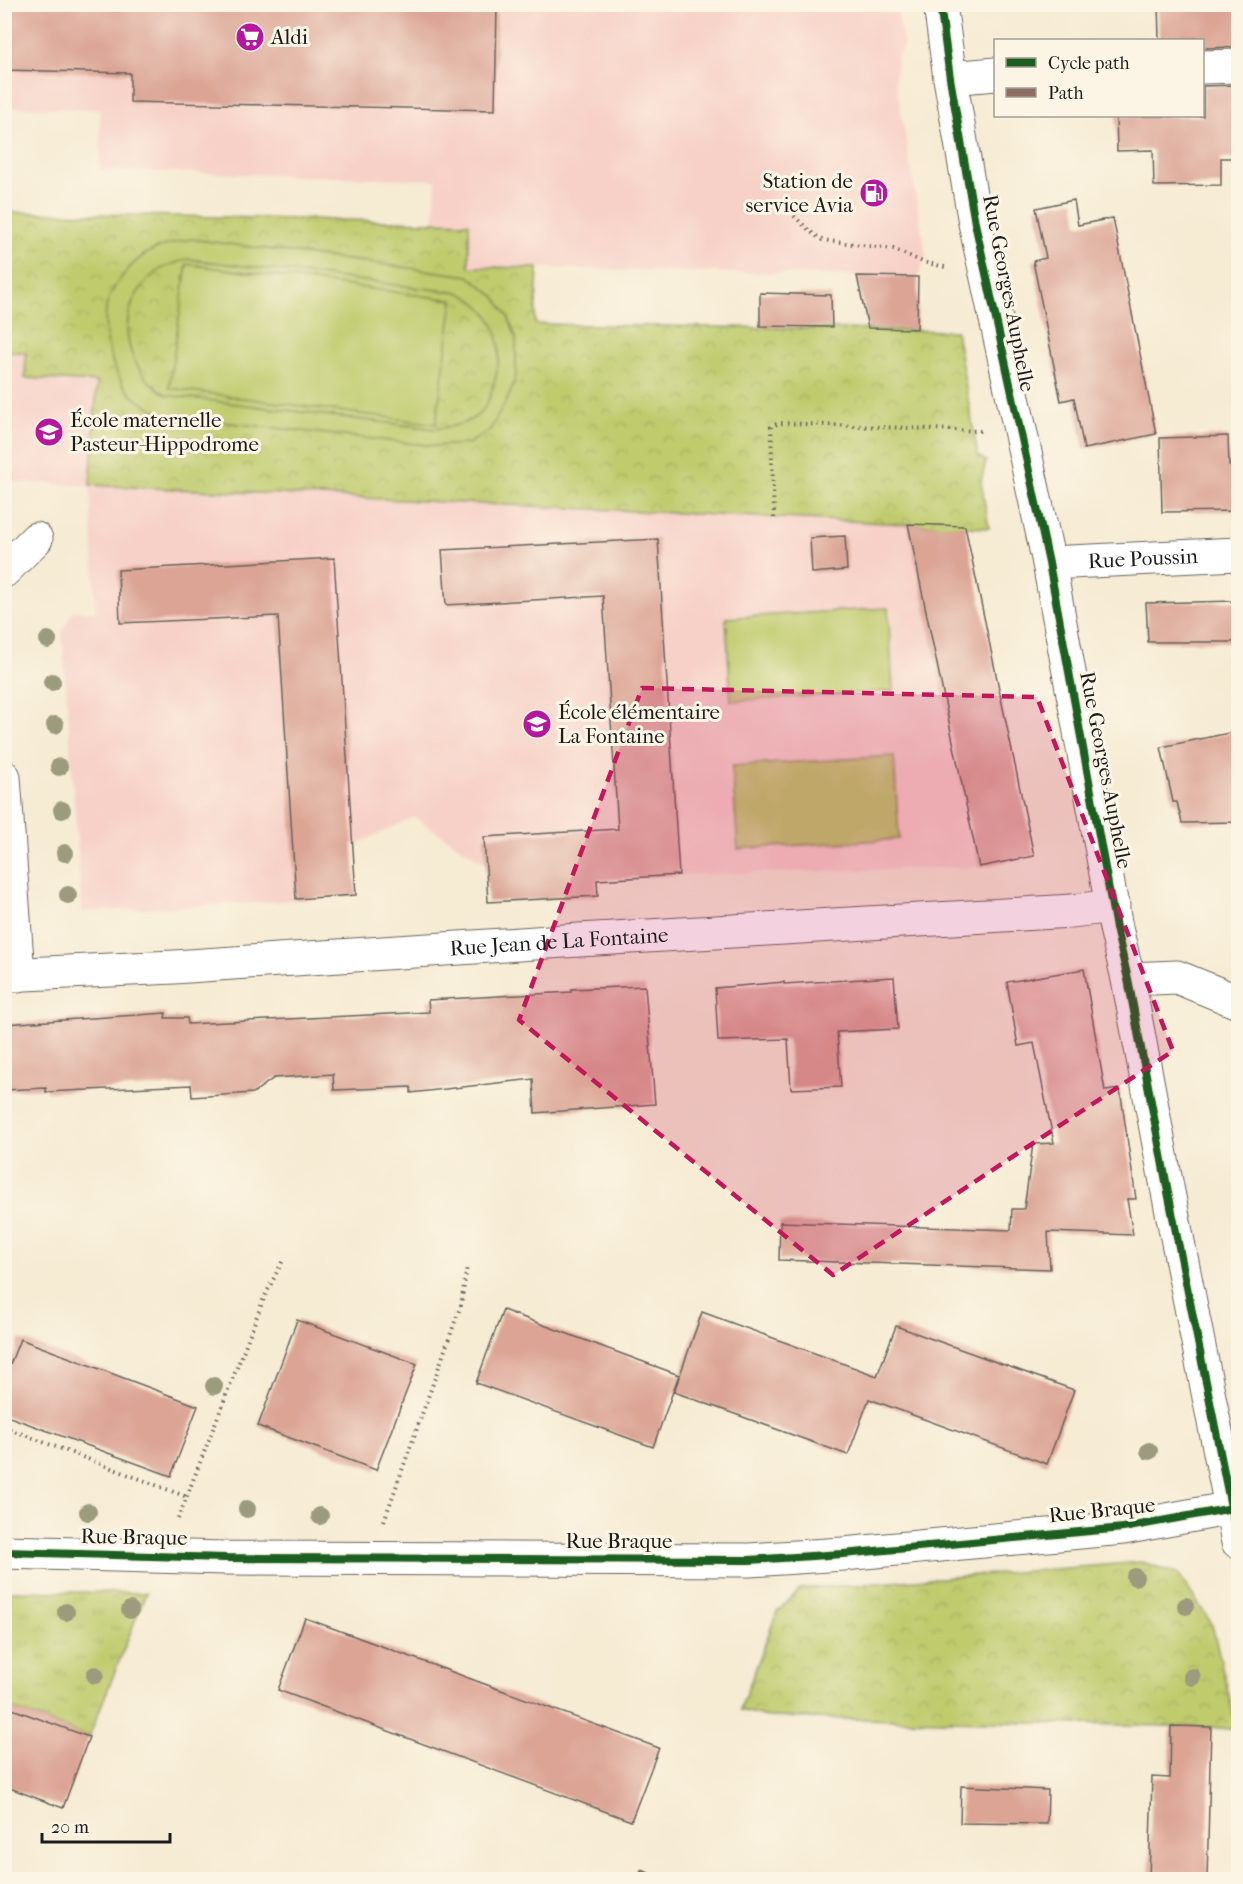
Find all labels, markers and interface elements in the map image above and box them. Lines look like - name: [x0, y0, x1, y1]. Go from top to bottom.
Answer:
- supermarket icon: Aldi: [234, 21, 266, 53]
- place label: Aldi: [270, 25, 308, 49]
- legend: [994, 39, 1204, 117]
- text: Cycle path: [1048, 53, 1129, 74]
- text: Path: [1048, 83, 1084, 104]
- place label: Station de service Avia: [746, 169, 853, 217]
- fuel station icon: Station de service Avia: [858, 177, 890, 209]
- street label: Rue Georges Auphelle: [978, 192, 1040, 394]
- place label: École maternelle Pasteur-Hippodrome: [70, 408, 259, 456]
- school or university icon: École maternelle Pasteur-Hippodrome: [33, 416, 65, 448]
- street label: Rue Poussin: [1087, 544, 1198, 573]
- street label: Rue Georges Auphelle: [1075, 669, 1137, 871]
- place label: École élémentaire La Fontaine: [558, 700, 720, 748]
- school or university icon: École élémentaire La Fontaine: [521, 708, 553, 740]
- street label: Rue Jean de La Fontaine: [449, 923, 669, 961]
- street label: Rue Braque: [1048, 1492, 1156, 1528]
- street label: Rue Braque: [80, 1524, 188, 1550]
- street label: Rue Braque: [566, 1529, 672, 1553]
- scale bar: [42, 1806, 170, 1844]
- text: 20 m: [51, 1817, 89, 1838]

